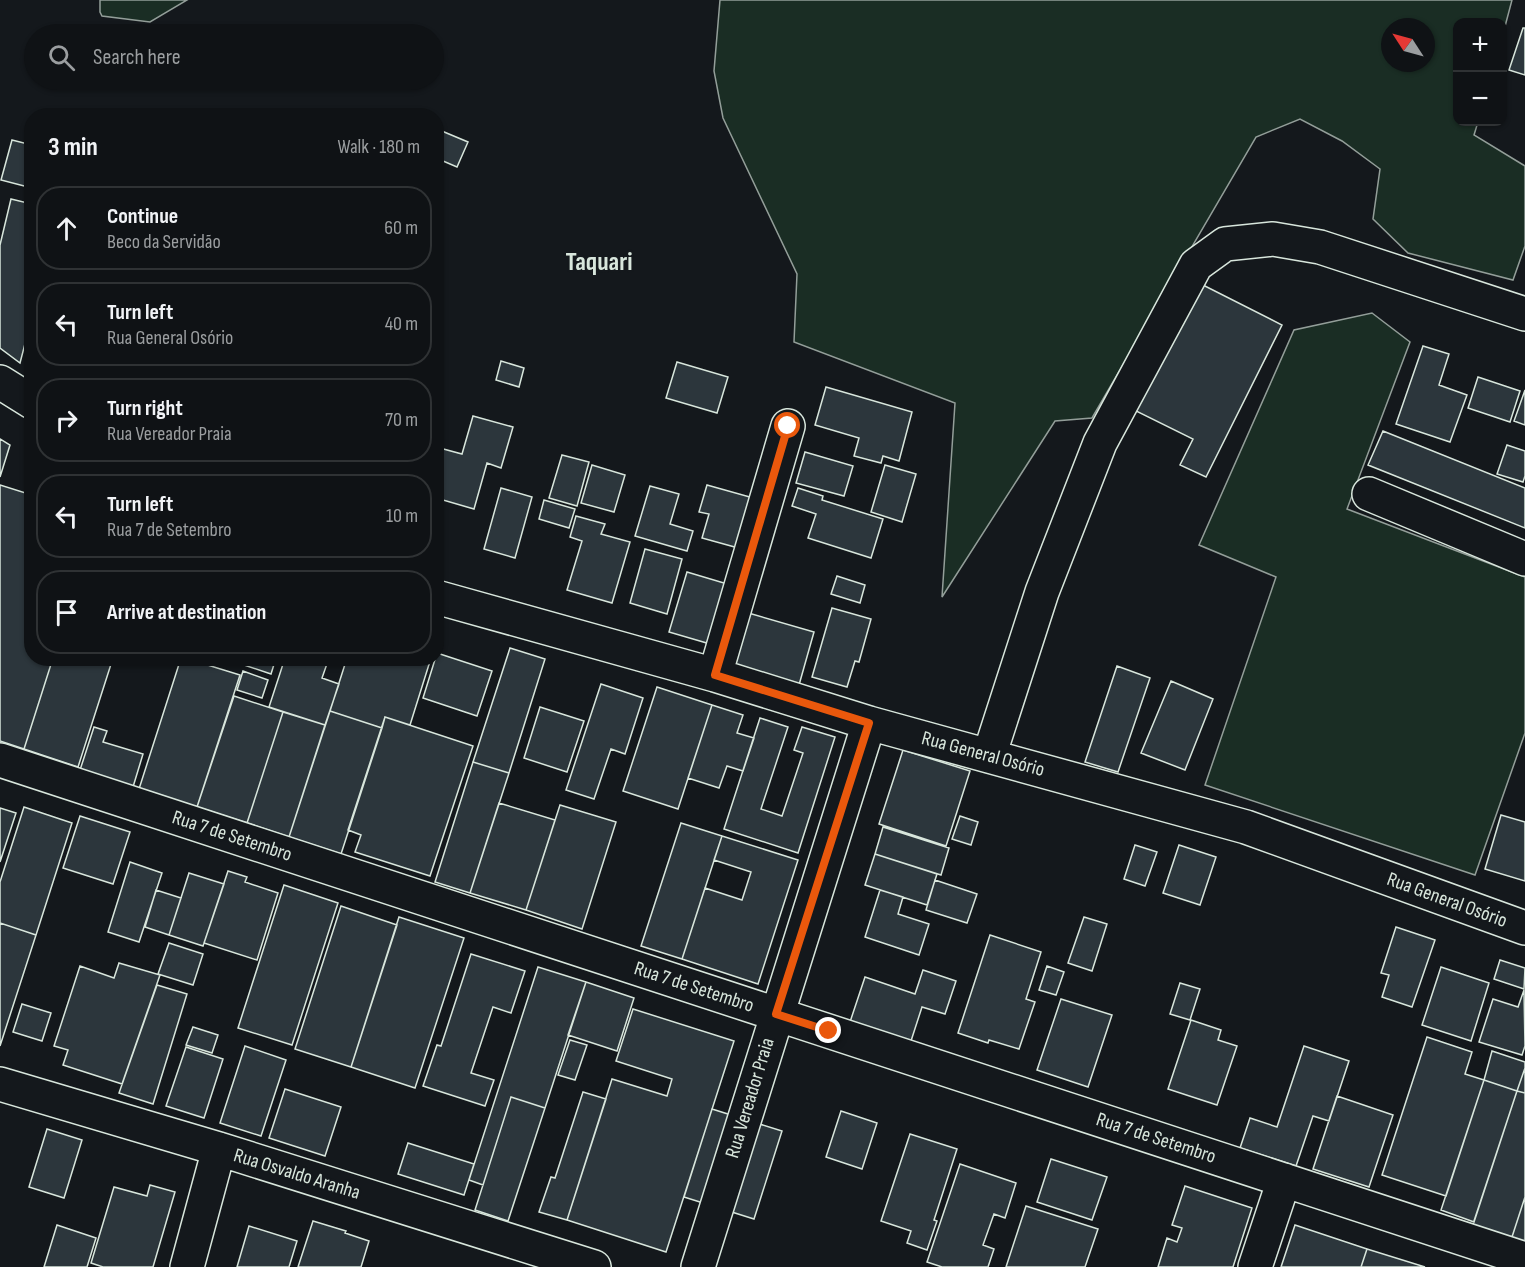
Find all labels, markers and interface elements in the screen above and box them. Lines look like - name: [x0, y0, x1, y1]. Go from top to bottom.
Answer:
- north arrow: [1381, 18, 1435, 72]
- map controls: [1453, 18, 1507, 126]
- button: +: [1453, 18, 1507, 72]
- search box: [24, 24, 444, 90]
- icon: search: [45, 41, 78, 74]
- text: Search here: [93, 44, 180, 71]
- button: −: [1453, 72, 1507, 126]
- text: 3 min: [48, 132, 98, 163]
- text: Walk · 180 m: [337, 135, 420, 159]
- text: Continue: [107, 203, 178, 230]
- icon: ahead: [50, 212, 83, 245]
- text: 60 m: [384, 216, 418, 240]
- text: Beco da Servidão: [107, 230, 221, 254]
- district label: Taquari: [565, 247, 633, 278]
- text: Turn left: [107, 299, 173, 326]
- icon: left: [50, 308, 83, 341]
- text: 40 m: [385, 312, 418, 336]
- text: Rua General Osório: [107, 326, 233, 350]
- text: Turn right: [107, 395, 183, 422]
- icon: right: [50, 404, 83, 437]
- text: 70 m: [385, 408, 418, 432]
- route start: [774, 412, 800, 438]
- text: Rua Vereador Praia: [107, 422, 232, 446]
- text: Turn left: [107, 491, 173, 518]
- icon: left: [50, 500, 83, 533]
- text: 10 m: [386, 504, 418, 528]
- text: Rua 7 de Setembro: [107, 518, 232, 542]
- icon: arrive: [50, 596, 83, 629]
- text: Arrive at destination: [107, 599, 266, 626]
- street label: Rua General Osório: [919, 726, 1047, 782]
- street label: Rua 7 de Setembro: [169, 805, 295, 867]
- street label: Rua General Osório: [1384, 867, 1510, 933]
- street label: Rua 7 de Setembro: [631, 956, 757, 1018]
- route end: [815, 1017, 841, 1043]
- street label: Rua Vereador Praia: [720, 1035, 780, 1161]
- street label: Rua 7 de Setembro: [1093, 1107, 1219, 1169]
- street label: Rua Osvaldo Aranha: [231, 1143, 363, 1205]

